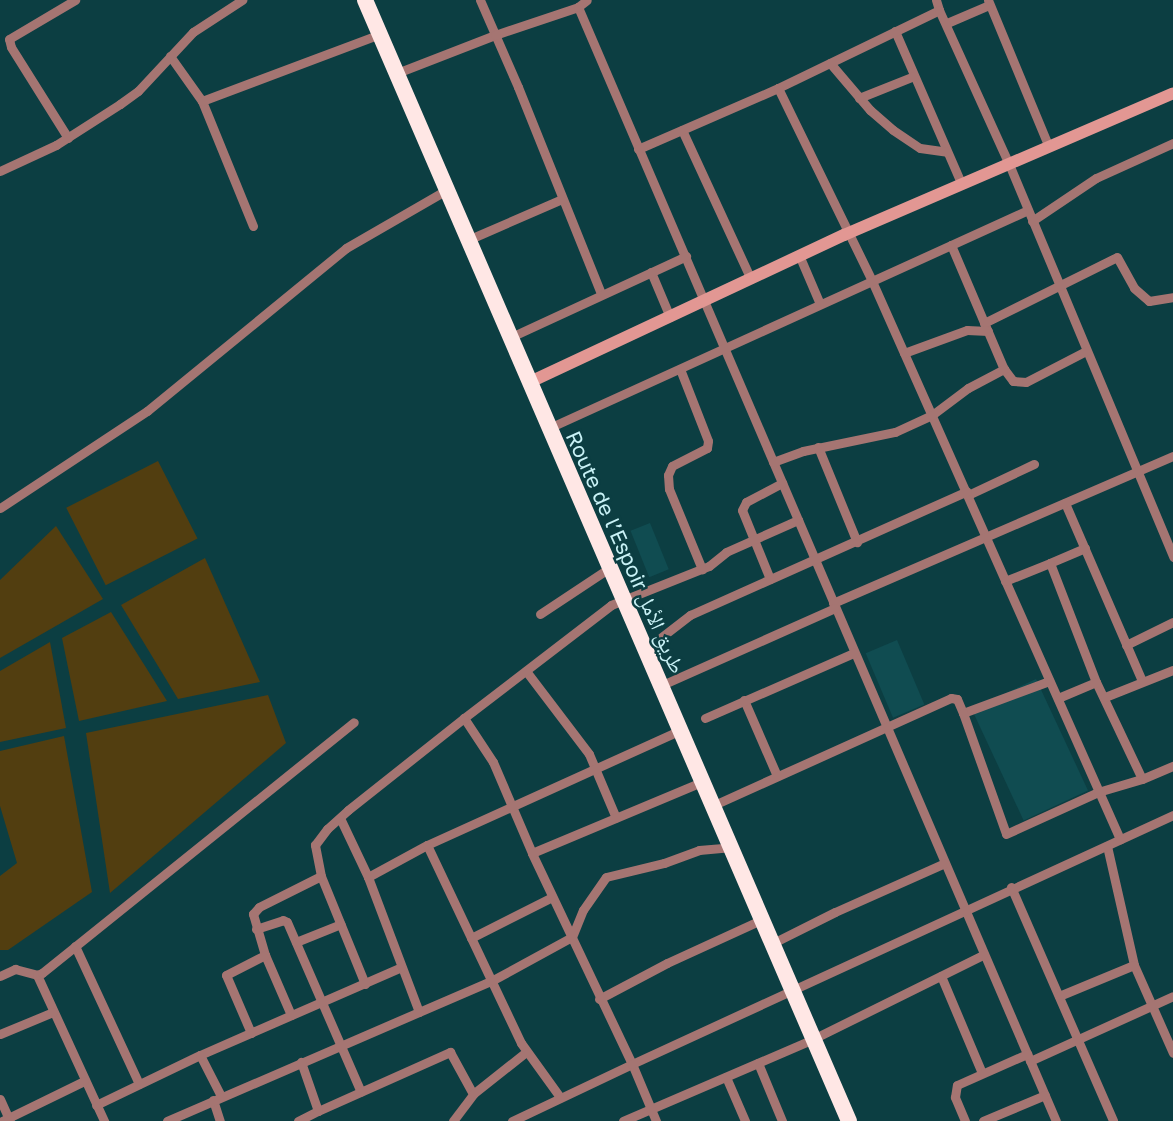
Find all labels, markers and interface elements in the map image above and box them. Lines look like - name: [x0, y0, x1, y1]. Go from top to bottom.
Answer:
- street label: Route de l’Espoir طريق الأمل: [561, 427, 691, 677]

